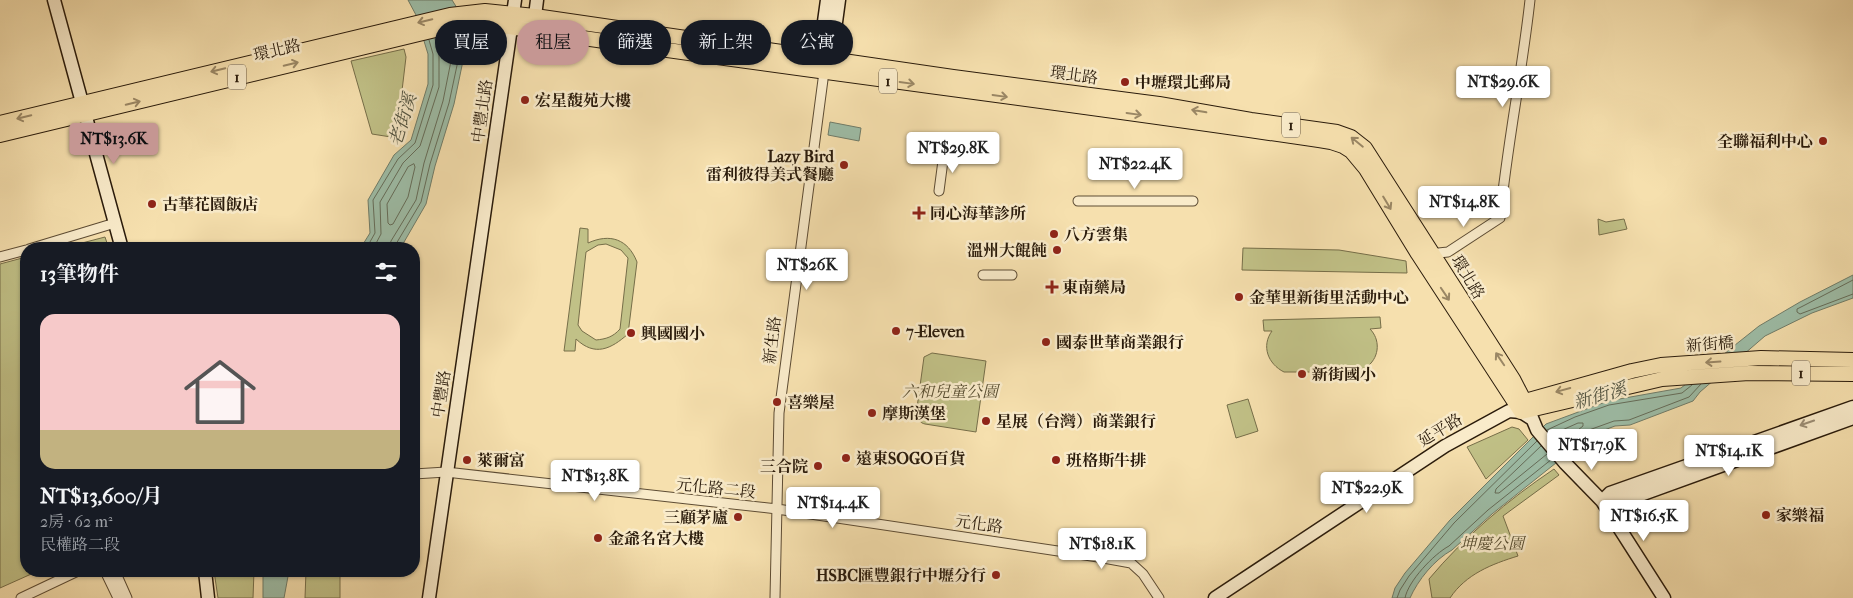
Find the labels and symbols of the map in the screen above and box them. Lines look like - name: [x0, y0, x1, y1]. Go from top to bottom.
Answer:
- one-way arrow: [418, 17, 434, 26]
- street label: 環北路: [251, 35, 303, 65]
- one-way arrow: [283, 59, 299, 68]
- street label: 環北路: [1049, 62, 1099, 88]
- road number: 1: [228, 64, 246, 90]
- one-way arrow: [210, 66, 226, 75]
- pin: NT$29.6K: [1451, 66, 1555, 108]
- road number: 1: [879, 68, 897, 94]
- place label: 中壢環北郵局: [1135, 73, 1231, 92]
- marker: 中壢環北郵局: [1119, 76, 1131, 88]
- street label: 中豐北路: [468, 78, 496, 144]
- one-way arrow: [899, 79, 915, 89]
- water label: 老街溪: [385, 89, 422, 149]
- place label: 宏星馥苑大樓: [535, 91, 631, 110]
- one-way arrow: [992, 91, 1008, 101]
- marker: 宏星馥苑大樓: [519, 94, 531, 106]
- one-way arrow: [125, 98, 141, 107]
- one-way arrow: [1191, 106, 1207, 115]
- one-way arrow: [1126, 109, 1142, 119]
- road number: 1: [1282, 112, 1300, 138]
- one-way arrow: [17, 113, 33, 122]
- pin: NT$13.6K: [62, 122, 166, 165]
- pin: NT$29.8K: [901, 132, 1005, 174]
- place label: 全聯福利中心: [1717, 132, 1813, 151]
- marker: 全聯福利中心: [1817, 135, 1829, 147]
- one-way arrow: [1351, 136, 1364, 147]
- place label: Lazy Bird 雷利彼得美式餐廳: [706, 147, 835, 184]
- pin: NT$22.4K: [1083, 148, 1187, 190]
- marker: Lazy Bird 雷利彼得美式餐廳: [838, 159, 850, 171]
- pin: NT$14.8K: [1412, 186, 1516, 228]
- place label: 古華花園飯店: [162, 195, 258, 214]
- one-way arrow: [1383, 196, 1393, 210]
- marker: 古華花園飯店: [146, 198, 158, 210]
- place label: 同心海華診所: [930, 204, 1026, 223]
- marker: 同心海華診所: [912, 206, 926, 220]
- place label: 八方雲集: [1064, 225, 1128, 244]
- marker: 八方雲集: [1048, 228, 1060, 240]
- place label: 溫州大餛飩: [967, 241, 1047, 260]
- marker: 溫州大餛飩: [1051, 244, 1063, 256]
- pin: NT$26K: [766, 248, 848, 291]
- street label: 環北路: [1447, 252, 1489, 302]
- place label: 東南藥局: [1062, 278, 1126, 297]
- marker: 東南藥局: [1046, 281, 1058, 293]
- one-way arrow: [1440, 287, 1450, 301]
- place label: 金華里新街里活動中心: [1249, 288, 1409, 307]
- marker: 金華里新街里活動中心: [1233, 291, 1245, 303]
- street label: 新生路: [760, 315, 784, 365]
- place label: 7-Eleven: [905, 322, 965, 341]
- place label: 興國國小: [641, 324, 705, 343]
- marker: 7-Eleven: [890, 325, 902, 337]
- marker: 興國國小: [625, 327, 637, 339]
- place label: 國泰世華商業銀行: [1056, 333, 1184, 352]
- street label: 新街橋: [1685, 333, 1735, 355]
- marker: 國泰世華商業銀行: [1040, 336, 1052, 348]
- one-way arrow: [1495, 352, 1505, 366]
- one-way arrow: [1705, 357, 1721, 366]
- road number: 1: [1792, 360, 1810, 386]
- place label: 新街國小: [1312, 365, 1376, 384]
- marker: 新街國小: [1296, 368, 1308, 380]
- street label: 中豐路: [428, 369, 454, 419]
- water label: 新街溪: [1571, 378, 1631, 414]
- park label: 六和兒童公園: [902, 382, 1001, 401]
- one-way arrow: [1555, 386, 1571, 395]
- place label: 喜樂屋: [787, 393, 835, 412]
- marker: 喜樂屋: [771, 396, 783, 408]
- place label: 摩斯漢堡: [882, 404, 946, 423]
- marker: 摩斯漢堡: [866, 407, 878, 419]
- street label: 延平路: [1415, 409, 1465, 451]
- place label: 星展（台灣）商業銀行: [996, 412, 1156, 431]
- marker: 星展（台灣）商業銀行: [980, 415, 992, 427]
- one-way arrow: [1800, 419, 1815, 428]
- pin: NT$17.9K: [1540, 428, 1644, 471]
- pin: NT$14.1K: [1677, 434, 1781, 477]
- place label: 遠東SOGO百貨: [856, 449, 965, 468]
- place label: 萊爾富: [477, 451, 525, 470]
- place label: 班格斯牛排: [1066, 451, 1146, 470]
- marker: 遠東SOGO百貨: [840, 452, 852, 464]
- marker: 萊爾富: [461, 454, 473, 466]
- marker: 班格斯牛排: [1050, 454, 1062, 466]
- place label: 三合院: [760, 457, 808, 476]
- pin: NT$13.8K: [543, 460, 647, 502]
- marker: 三合院: [812, 460, 824, 472]
- pin: NT$22.9K: [1315, 472, 1419, 514]
- street label: 元化路二段: [675, 474, 757, 502]
- pin: NT$14.4K: [781, 486, 885, 529]
- pin: NT$16.5K: [1592, 500, 1696, 542]
- place label: 家樂福: [1776, 506, 1824, 525]
- place label: 三顧茅廬: [664, 508, 728, 527]
- marker: 家樂福: [1760, 509, 1772, 521]
- marker: 三顧茅廬: [732, 511, 744, 523]
- street label: 元化路: [954, 511, 1004, 537]
- pin: NT$18.1K: [1050, 528, 1154, 570]
- place label: 金爺名宮大樓: [608, 529, 704, 548]
- marker: 金爺名宮大樓: [592, 532, 604, 544]
- park label: 坤慶公園: [1460, 534, 1527, 553]
- place label: HSBC匯豐銀行中壢分行: [816, 566, 986, 585]
- marker: HSBC匯豐銀行中壢分行: [990, 569, 1002, 581]

